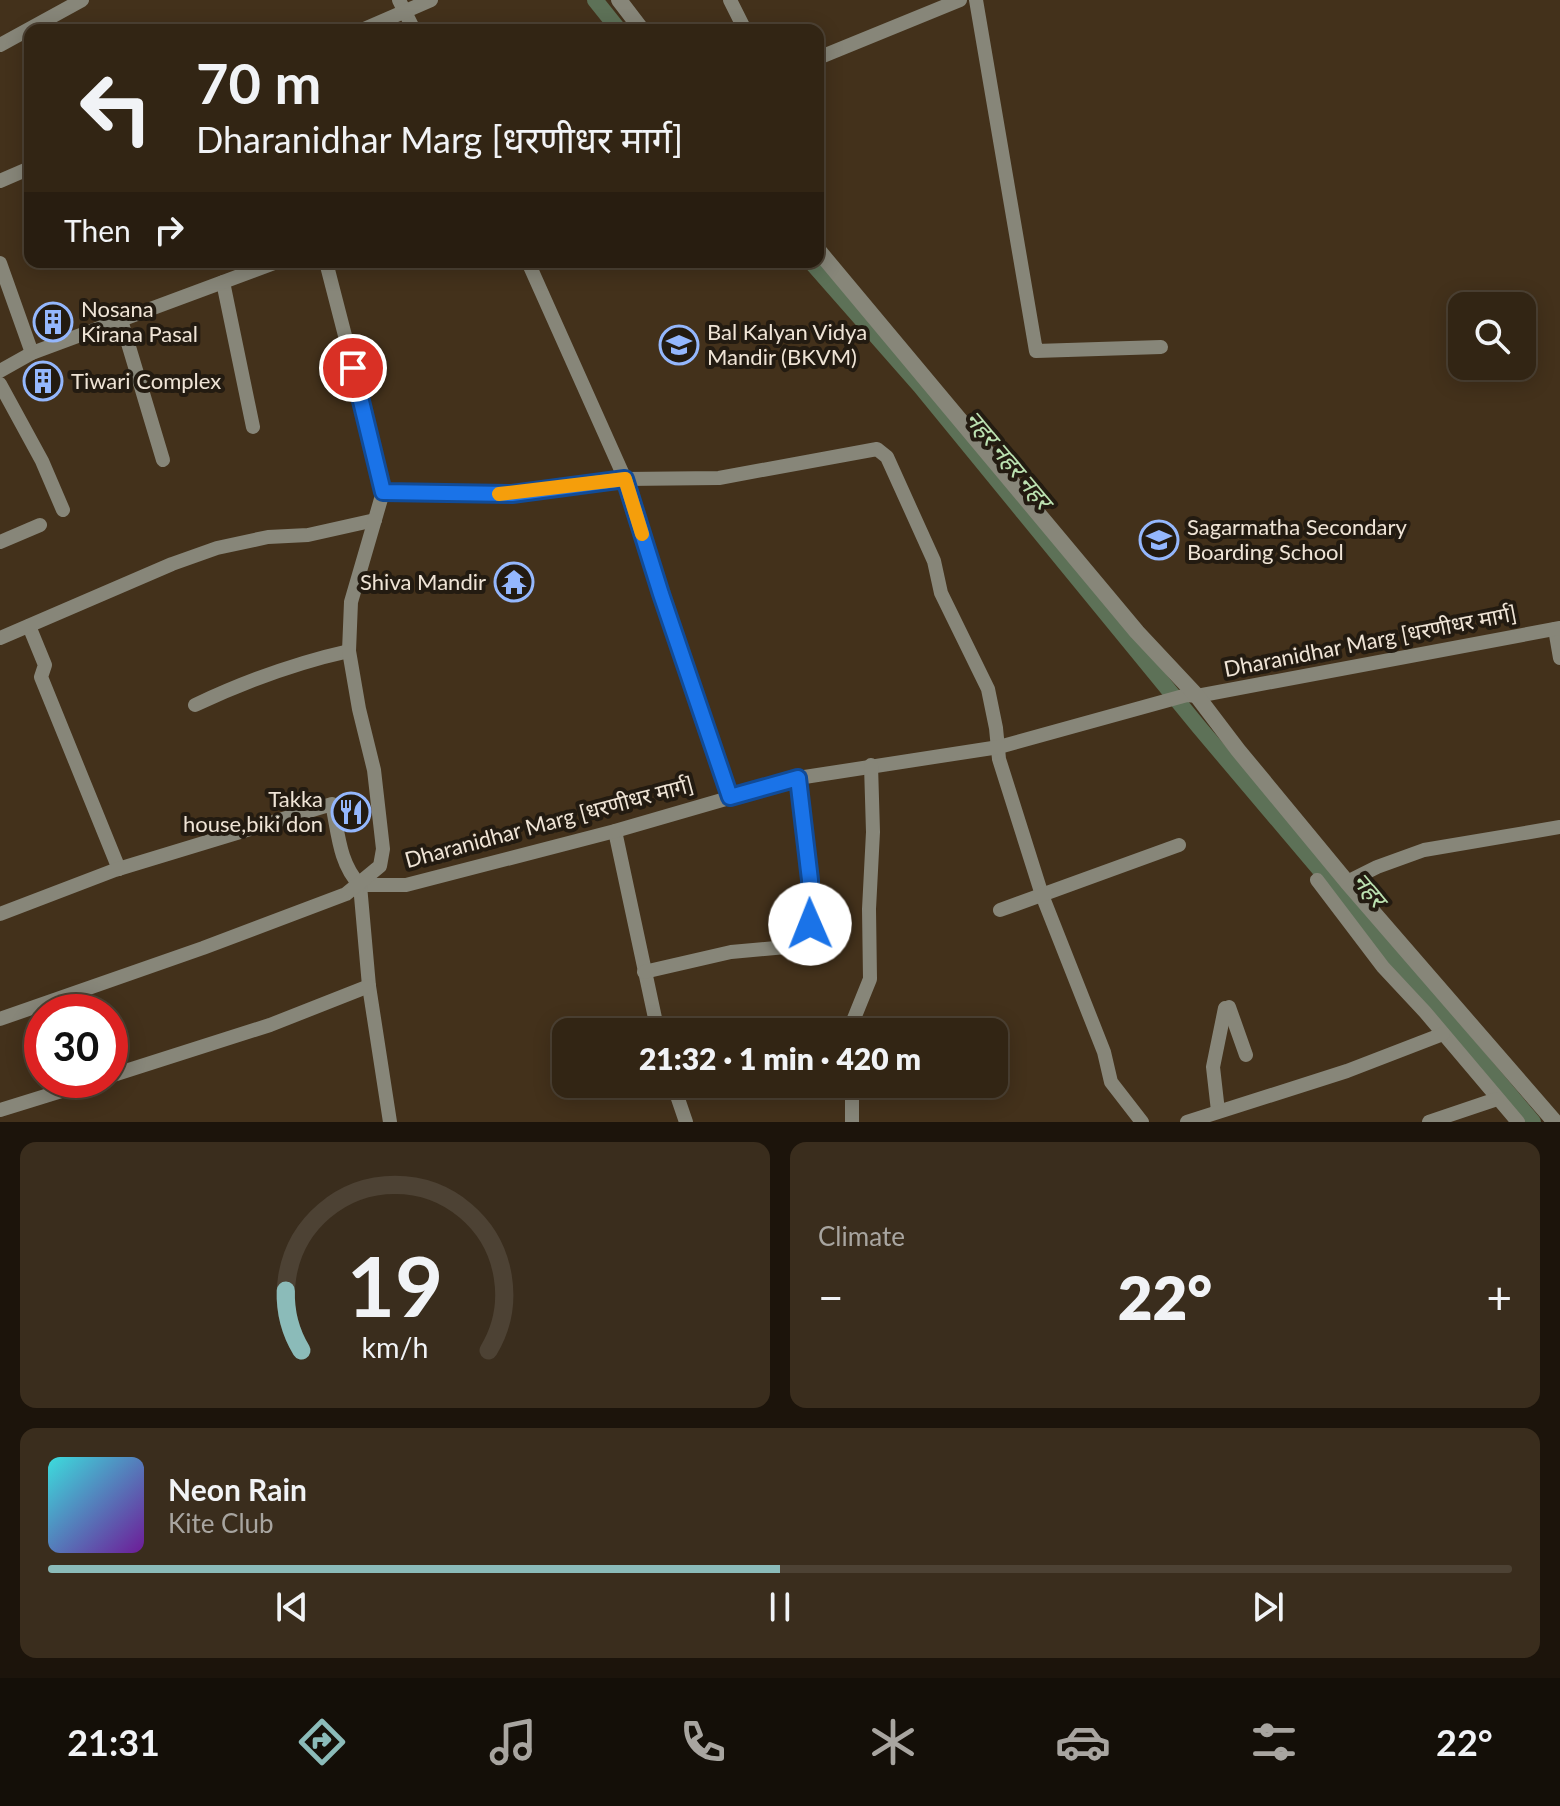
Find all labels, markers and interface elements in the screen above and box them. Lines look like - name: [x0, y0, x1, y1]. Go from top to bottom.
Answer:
- text: 70 m: [196, 49, 321, 116]
- icon: left: [64, 56, 168, 160]
- text: Dharanidhar Marg [धरणीधर मार्ग]: [196, 117, 683, 161]
- icon: right: [147, 208, 191, 252]
- text: Then: [64, 212, 131, 248]
- map controls: [1448, 292, 1536, 380]
- button: search: [1448, 292, 1536, 380]
- place label: Nosana Kirana Pasal: [81, 295, 198, 347]
- building icon: Nosana Kirana Pasal: [32, 301, 74, 343]
- place label: Bal Kalyan Vidya Mandir (BKVM): [707, 318, 867, 370]
- school or university icon: Bal Kalyan Vidya Mandir (BKVM): [658, 324, 700, 366]
- pin: [319, 334, 387, 402]
- icon: arrive: [331, 346, 375, 390]
- building icon: Tiwari Complex: [22, 360, 64, 402]
- place label: Tiwari Complex: [71, 367, 221, 394]
- water label: नहर नहर नहर: [960, 404, 1061, 517]
- place label: Sagarmatha Secondary Boarding School: [1187, 513, 1408, 565]
- school or university icon: Sagarmatha Secondary Boarding School: [1138, 519, 1180, 561]
- temple icon: Shiva Mandir: [493, 561, 535, 603]
- place label: Shiva Mandir: [360, 568, 486, 595]
- street label: Dharanidhar Marg [धरणीधर मार्ग]: [1221, 599, 1519, 682]
- street label: Dharanidhar Marg [धरणीधर मार्ग]: [402, 770, 696, 873]
- place label: Takka house,biki don: [183, 785, 323, 837]
- restaurant icon: Takka house,biki don: [330, 791, 372, 833]
- water label: नहर: [1348, 866, 1395, 915]
- position arrow: [768, 882, 852, 966]
- speed limit sign: 30: [24, 994, 128, 1098]
- text: 21:32 · 1 min · 420 m: [639, 1040, 921, 1076]
- text: Climate: [818, 1220, 905, 1252]
- text: 19: [347, 1235, 443, 1335]
- text: 22°: [1118, 1261, 1212, 1333]
- text: −: [818, 1271, 844, 1323]
- text: +: [1486, 1271, 1512, 1323]
- text: km/h: [362, 1330, 428, 1364]
- text: Neon Rain: [168, 1471, 307, 1507]
- text: Kite Club: [168, 1507, 274, 1539]
- icon: previous: [270, 1585, 314, 1629]
- icon: pause: [758, 1585, 802, 1629]
- icon: next: [1246, 1585, 1290, 1629]
- icon: directions: [294, 1714, 350, 1770]
- icon: music: [485, 1714, 541, 1770]
- icon: phone: [675, 1714, 731, 1770]
- icon: climate: [865, 1714, 921, 1770]
- icon: car: [1055, 1714, 1111, 1770]
- icon: filters: [1246, 1714, 1302, 1770]
- text: 21:31: [67, 1720, 160, 1764]
- text: 22°: [1436, 1720, 1493, 1764]

